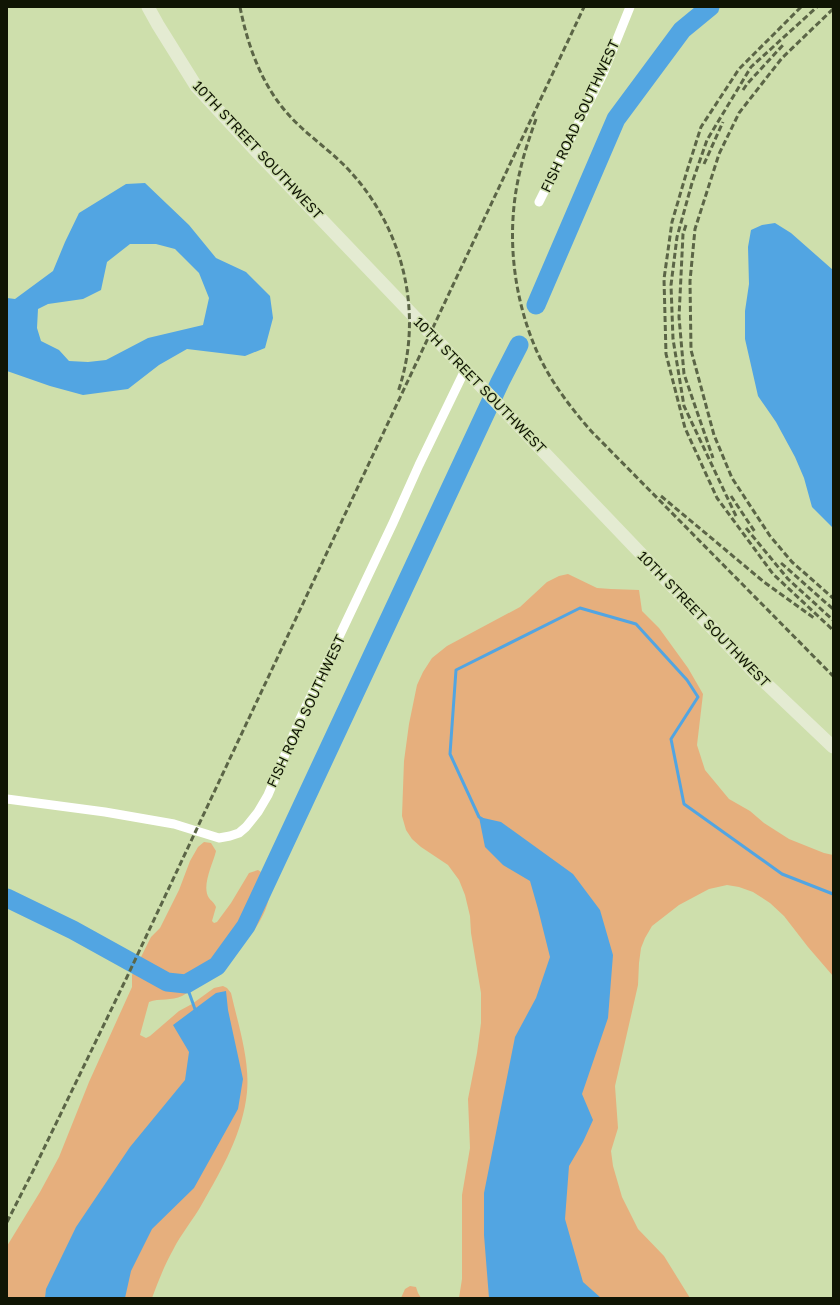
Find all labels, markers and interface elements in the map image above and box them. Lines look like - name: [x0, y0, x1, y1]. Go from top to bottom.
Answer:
- street label: FISH ROAD SOUTHWEST: [537, 36, 623, 195]
- street label: 10TH STREET SOUTHWEST: [190, 77, 327, 223]
- street label: 10TH STREET SOUTHWEST: [411, 313, 550, 457]
- street label: 10TH STREET SOUTHWEST: [635, 547, 774, 691]
- street label: FISH ROAD SOUTHWEST: [263, 631, 349, 790]

